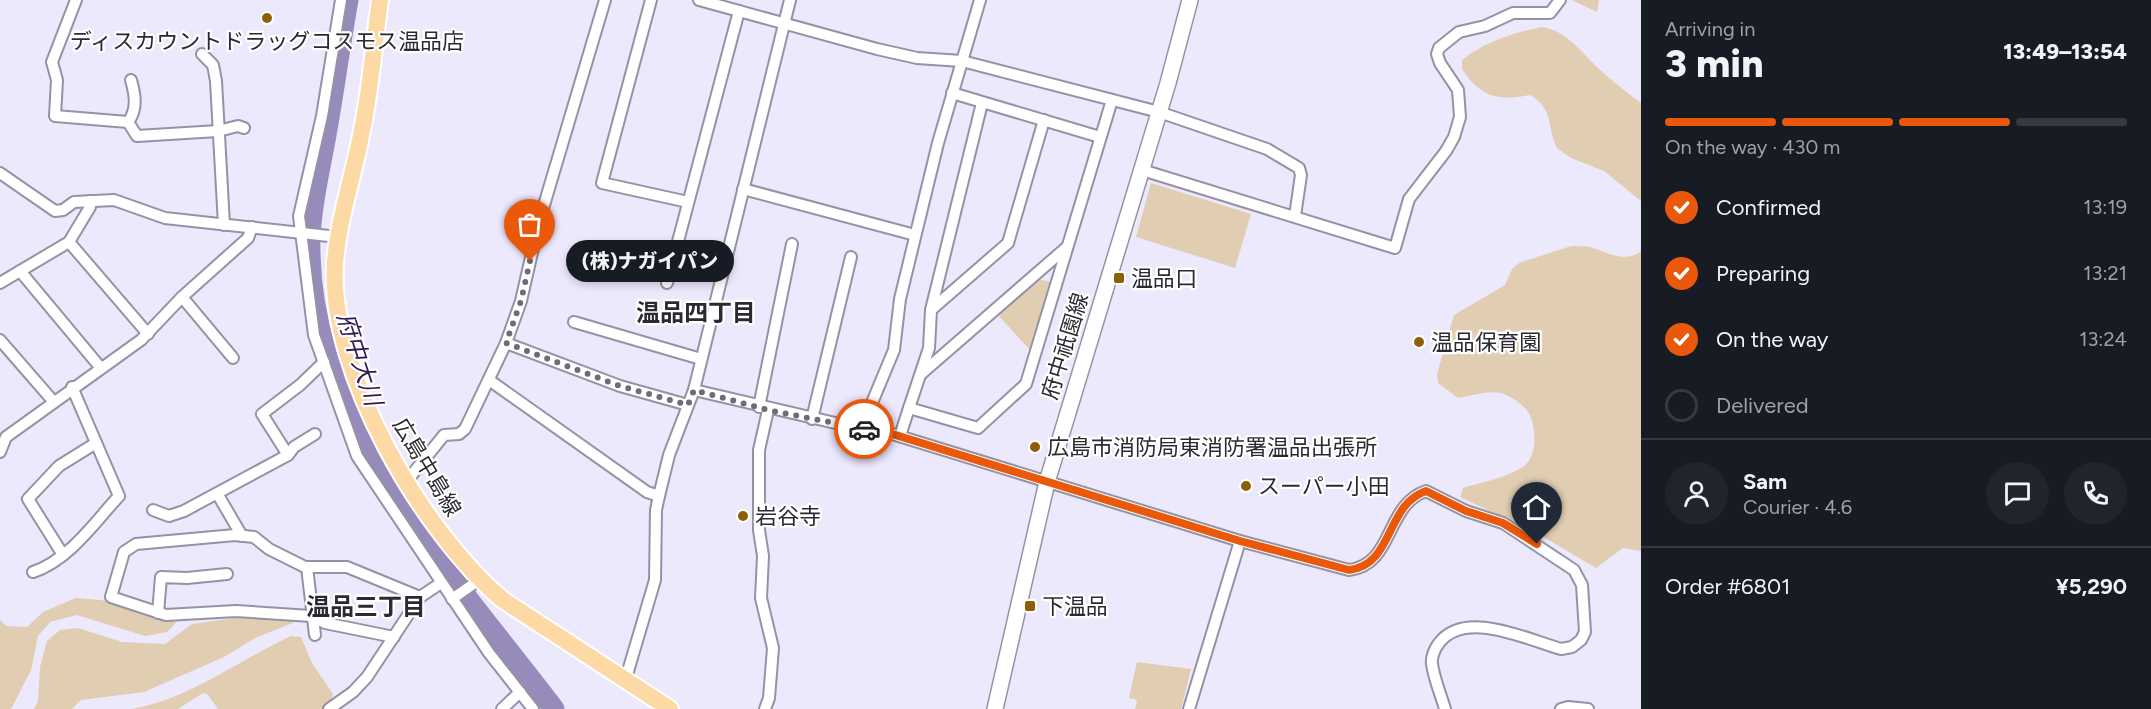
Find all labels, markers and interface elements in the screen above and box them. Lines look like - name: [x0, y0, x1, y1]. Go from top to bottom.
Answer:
- marker: ディスカウントドラッグコスモス温品店: [260, 11, 274, 25]
- text: Arriving in: [1665, 17, 1755, 41]
- place label: ディスカウントドラッグコスモス温品店: [70, 28, 464, 55]
- text: 13:49–13:54: [2003, 38, 2127, 65]
- text: 3 min: [1665, 40, 1763, 87]
- text: On the way · 430 m: [1665, 135, 1840, 159]
- icon: check: [1665, 191, 1698, 224]
- text: Confirmed: [1716, 194, 1821, 221]
- text: 13:19: [2083, 195, 2127, 219]
- pin: [504, 199, 555, 261]
- icon: bag: [513, 208, 546, 241]
- callout: (株)ナガイパン: [566, 240, 734, 282]
- text: (株)ナガイパン: [582, 249, 718, 273]
- icon: check: [1665, 257, 1698, 290]
- text: Preparing: [1716, 260, 1810, 287]
- text: 13:21: [2083, 261, 2127, 285]
- place label: 温品口: [1131, 265, 1197, 292]
- marker: 温品口: [1112, 271, 1126, 285]
- street label: 府中祇園線: [1036, 289, 1094, 403]
- district label: 温品四丁目: [636, 298, 756, 327]
- water label: 府中大川: [331, 309, 390, 412]
- icon: check: [1665, 323, 1698, 356]
- text: On the way: [1716, 326, 1828, 353]
- text: 13:24: [2079, 327, 2127, 351]
- place label: 温品保育園: [1431, 329, 1541, 356]
- marker: 温品保育園: [1412, 335, 1426, 349]
- text: Delivered: [1716, 392, 1809, 419]
- courier: [834, 399, 894, 459]
- street label: 広島中島線: [387, 413, 467, 521]
- icon: car: [848, 413, 881, 446]
- place label: 広島市消防局東消防署温品出張所: [1047, 434, 1377, 461]
- marker: 広島市消防局東消防署温品出張所: [1028, 440, 1042, 454]
- button: person: [1665, 462, 1728, 525]
- button: chat: [1986, 462, 2049, 525]
- button: phone: [2064, 462, 2127, 525]
- text: Sam: [1743, 468, 1787, 495]
- place label: スーパー小田: [1258, 473, 1390, 500]
- marker: スーパー小田: [1239, 479, 1253, 493]
- pin: [1511, 482, 1562, 544]
- icon: home: [1520, 491, 1553, 524]
- text: Courier · 4.6: [1743, 495, 1852, 519]
- place label: 岩谷寺: [755, 503, 821, 530]
- marker: 岩谷寺: [736, 509, 750, 523]
- text: Order #6801: [1665, 573, 1790, 600]
- text: ¥5,290: [2056, 573, 2127, 600]
- district label: 温品三丁目: [306, 592, 426, 621]
- place label: 下温品: [1042, 593, 1108, 620]
- marker: 下温品: [1023, 599, 1037, 613]

